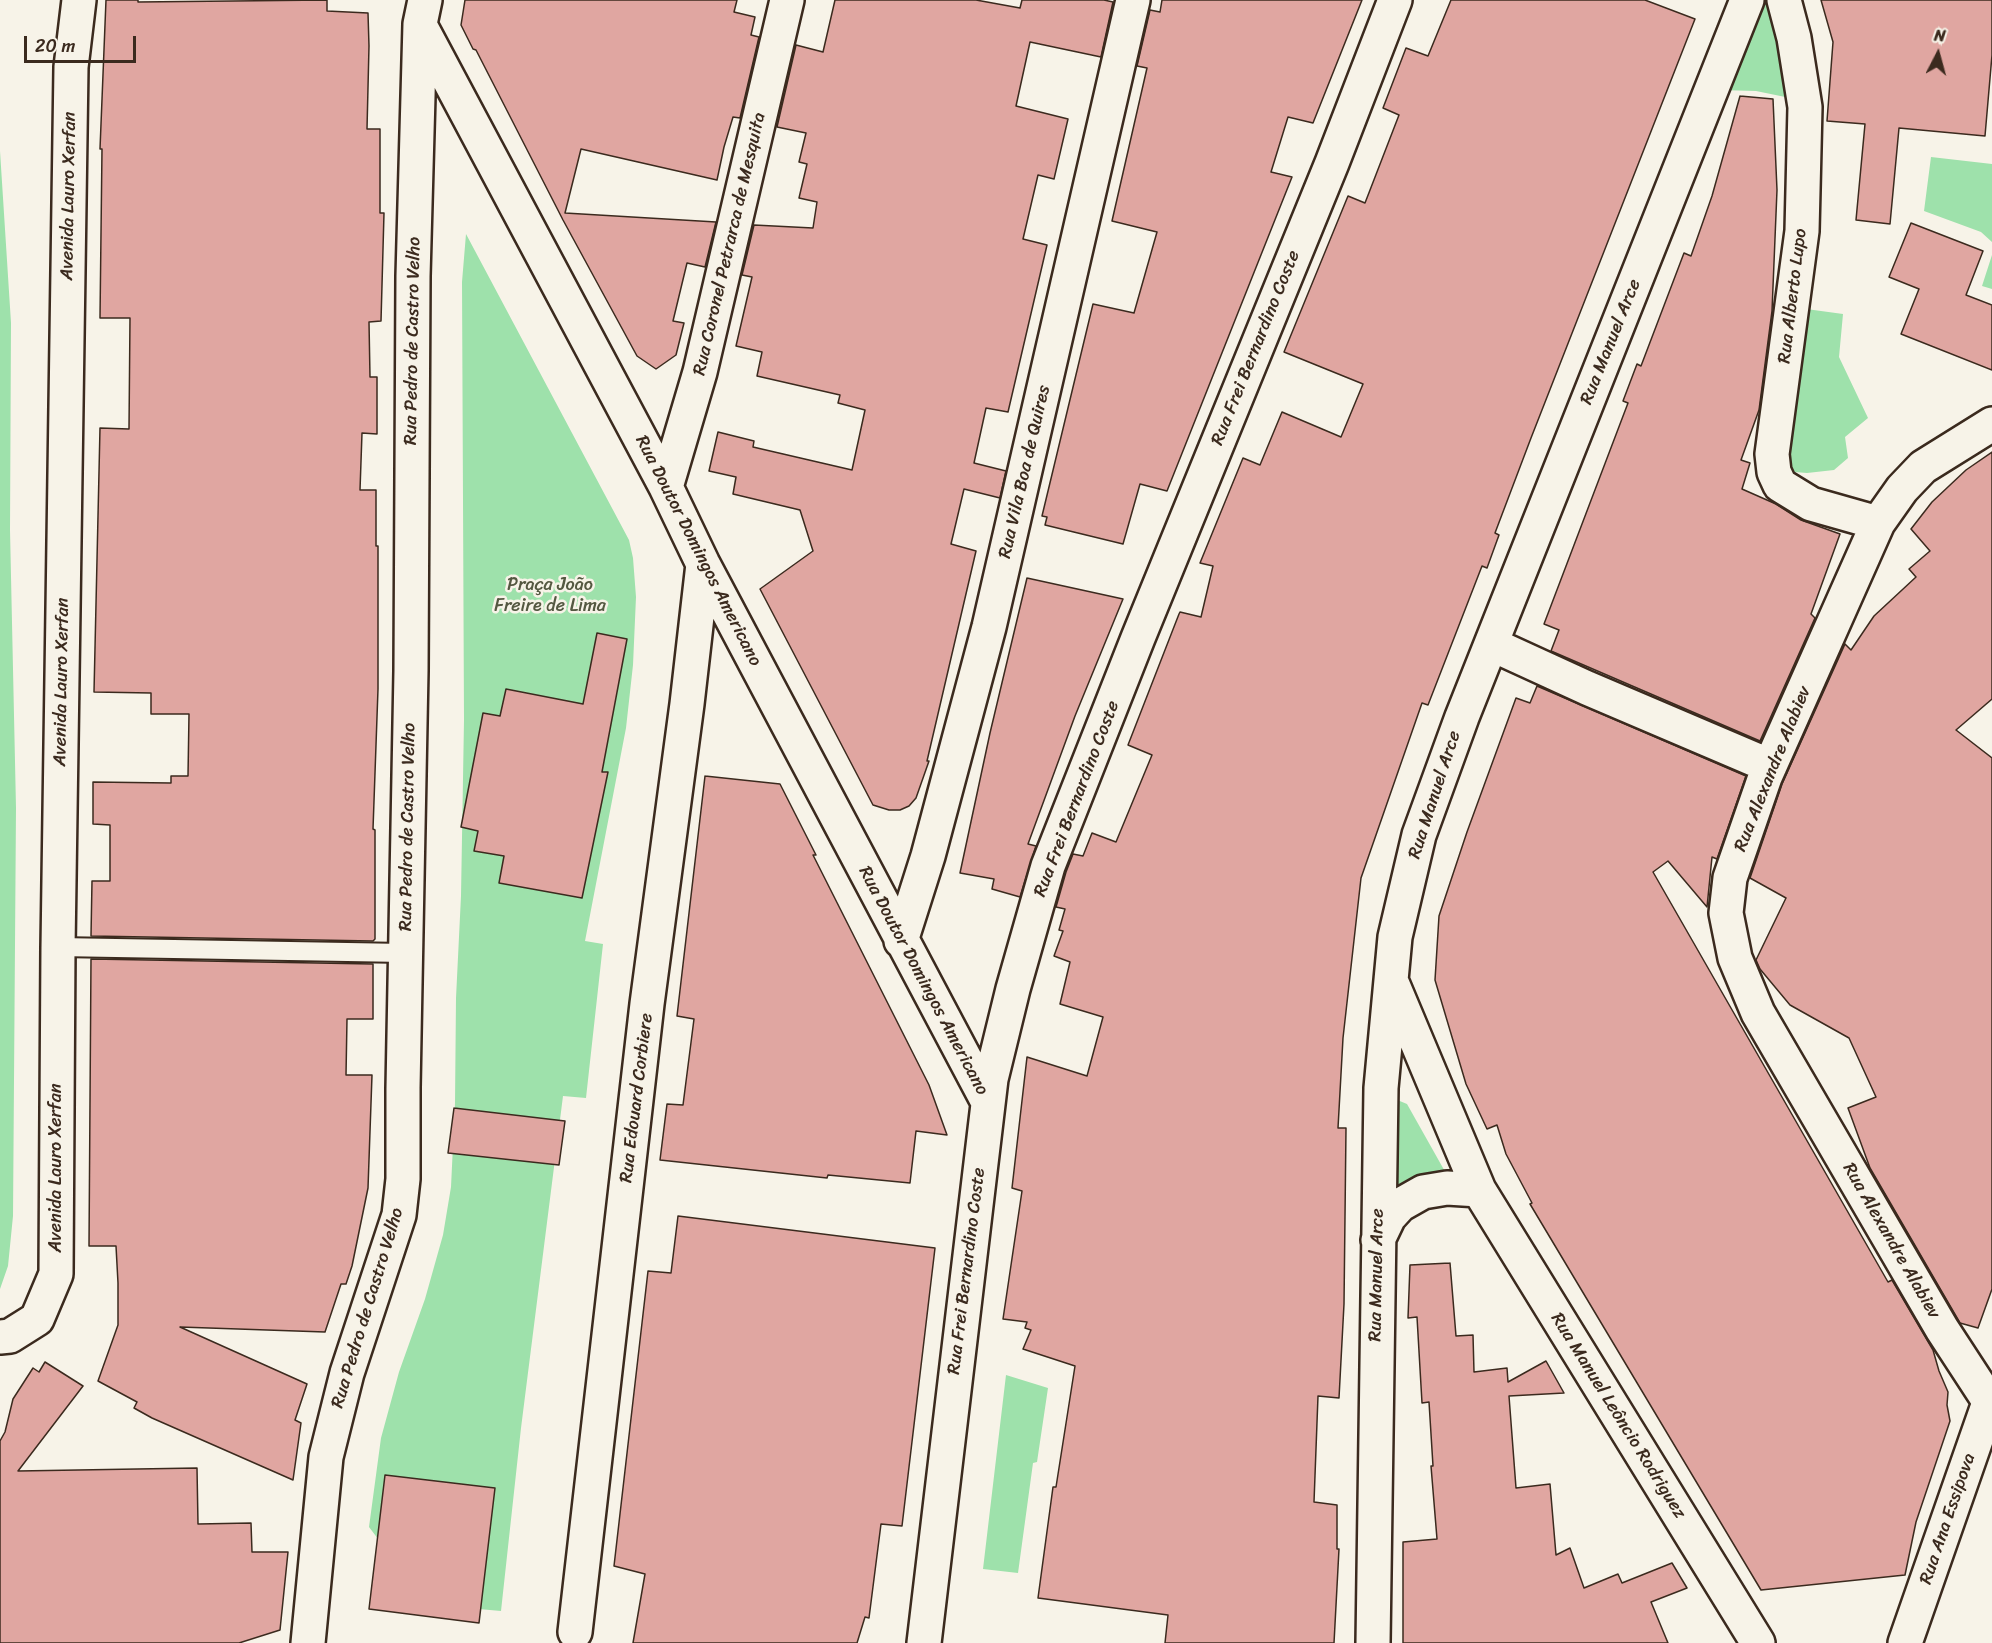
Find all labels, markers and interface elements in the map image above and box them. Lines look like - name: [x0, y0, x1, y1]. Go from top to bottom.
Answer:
- text: N: [1933, 21, 1947, 51]
- scale bar: [27, 24, 140, 62]
- north arrow: [1908, 24, 1968, 84]
- text: 20 m: [35, 30, 75, 62]
- street label: Rua Coronel Petrarca de Mesquita: [689, 110, 771, 378]
- street label: Avenida Lauro Xerfan: [57, 111, 81, 281]
- street label: Rua Alberto Lupo: [1774, 227, 1812, 365]
- street label: Rua Pedro de Castro Velho: [400, 237, 426, 445]
- street label: Rua Frei Bernardino Coste: [1207, 247, 1305, 449]
- street label: Rua Manuel Arce: [1576, 276, 1646, 408]
- street label: Rua Vila Boa de Quires: [995, 383, 1055, 561]
- street label: Rua Doutor Domingos Americano: [630, 432, 766, 670]
- park label: Praça João Freire de Lima: [494, 574, 606, 616]
- street label: Avenida Lauro Xerfan: [50, 597, 74, 767]
- street label: Rua Alexandre Alabiev: [1730, 683, 1816, 855]
- street label: Rua Frei Bernardino Coste: [1030, 698, 1124, 900]
- street label: Rua Pedro de Castro Velho: [395, 723, 421, 931]
- street label: Rua Manuel Arce: [1404, 728, 1466, 862]
- street label: Rua Doutor Domingos Americano: [853, 863, 993, 1099]
- street label: Rua Edouard Corbiere: [616, 1012, 658, 1184]
- street label: Avenida Lauro Xerfan: [45, 1084, 67, 1252]
- street label: Rua Alexandre Alabiev: [1838, 1159, 1944, 1323]
- street label: Rua Frei Bernardino Coste: [944, 1166, 990, 1376]
- street label: Rua Pedro de Castro Velho: [327, 1205, 409, 1411]
- street label: Rua Manuel Arce: [1365, 1208, 1389, 1342]
- street label: Rua Manuel Leôncio Rodriguez: [1546, 1309, 1690, 1523]
- street label: Rua Ana Essipova: [1915, 1451, 1981, 1587]

